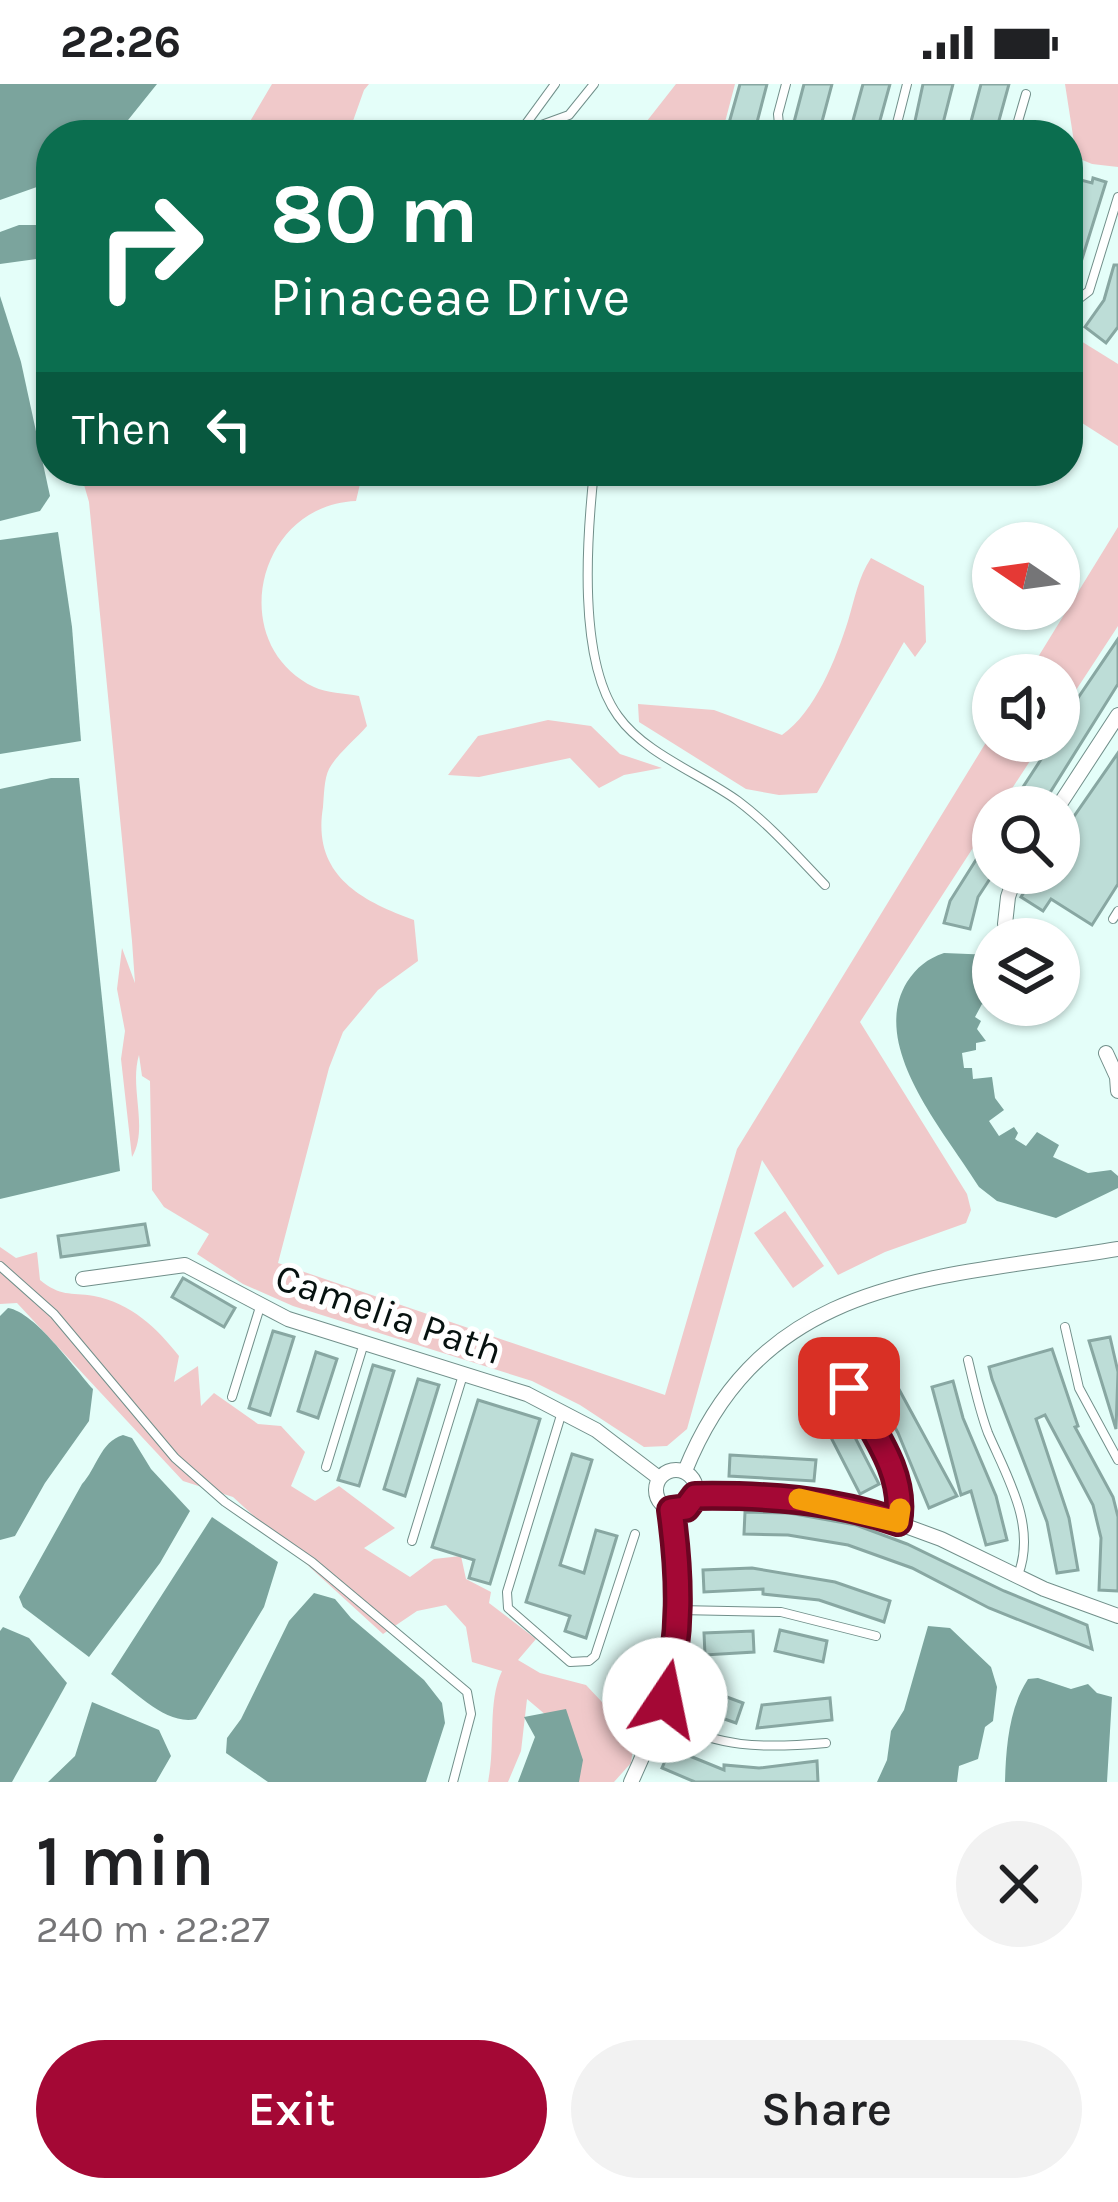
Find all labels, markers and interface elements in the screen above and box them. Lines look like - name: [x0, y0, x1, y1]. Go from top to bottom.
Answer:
- text: 22:26: [60, 16, 181, 68]
- text: 80 m: [270, 165, 478, 263]
- icon: right: [72, 168, 228, 324]
- text: Pinaceae Drive: [270, 265, 630, 329]
- icon: left: [196, 396, 262, 462]
- text: Then: [72, 403, 172, 455]
- north arrow: [972, 522, 1080, 630]
- map controls: [972, 522, 1080, 1026]
- button: sound: [972, 654, 1080, 762]
- button: search: [972, 786, 1080, 894]
- button: layers: [972, 918, 1080, 1026]
- street label: Camelia Path: [269, 1254, 508, 1374]
- pin: [798, 1337, 900, 1439]
- icon: arrive: [816, 1355, 882, 1421]
- position arrow: [602, 1637, 728, 1763]
- text: 1 min: [36, 1819, 215, 1903]
- button: close: [956, 1821, 1082, 1947]
- text: 240 m · 22:27: [36, 1906, 270, 1952]
- button: Exit: [36, 2040, 547, 2178]
- button: Share: [571, 2040, 1082, 2178]

